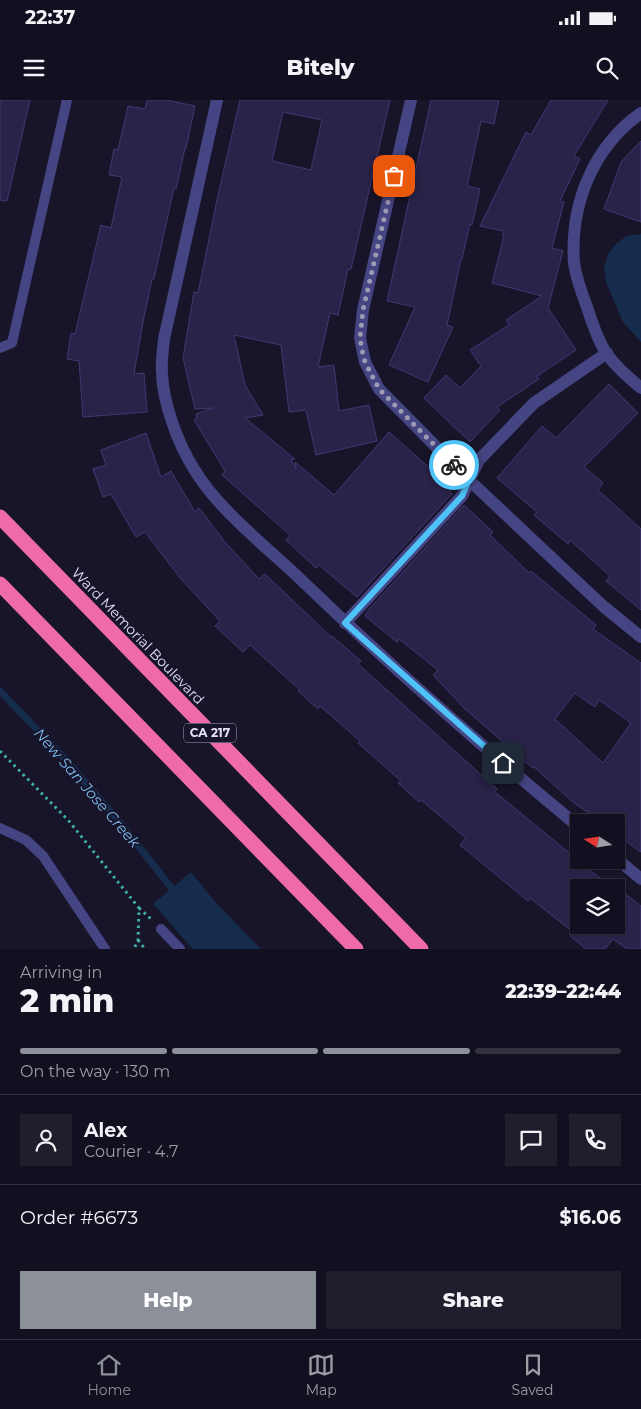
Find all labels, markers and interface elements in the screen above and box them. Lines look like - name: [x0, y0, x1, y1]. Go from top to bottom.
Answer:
- text: 22:37: [25, 6, 75, 29]
- icon: menu: [20, 54, 48, 82]
- text: Bitely: [287, 54, 354, 81]
- icon: search: [593, 54, 621, 82]
- pin: [373, 155, 415, 197]
- icon: bag: [380, 162, 408, 190]
- courier: [429, 440, 479, 490]
- icon: bike: [440, 451, 468, 479]
- street label: Ward Memorial Boulevard: [68, 564, 208, 708]
- water label: New San Jose Creek: [30, 724, 145, 852]
- road number: CA 217: [184, 724, 236, 742]
- pin: [482, 742, 524, 784]
- icon: home: [489, 749, 517, 777]
- north arrow: [570, 814, 625, 869]
- map controls: [570, 814, 625, 934]
- button: layers: [570, 879, 625, 934]
- text: Arriving in: [20, 963, 102, 982]
- text: 22:39–22:44: [505, 980, 621, 1003]
- text: 2 min: [20, 981, 114, 1020]
- text: On the way · 130 m: [20, 1062, 170, 1081]
- button: person: [20, 1114, 72, 1166]
- button: chat: [505, 1114, 557, 1166]
- button: phone: [569, 1114, 621, 1166]
- text: Alex: [84, 1119, 127, 1142]
- text: Courier · 4.7: [84, 1142, 178, 1161]
- text: Order #6673: [20, 1206, 138, 1229]
- text: $16.06: [560, 1206, 621, 1229]
- button: Help: [20, 1271, 316, 1329]
- button: Share: [326, 1271, 621, 1329]
- tab: Home: [87, 1351, 131, 1399]
- tab: Map: [306, 1351, 337, 1399]
- tab: Saved: [512, 1351, 554, 1399]

